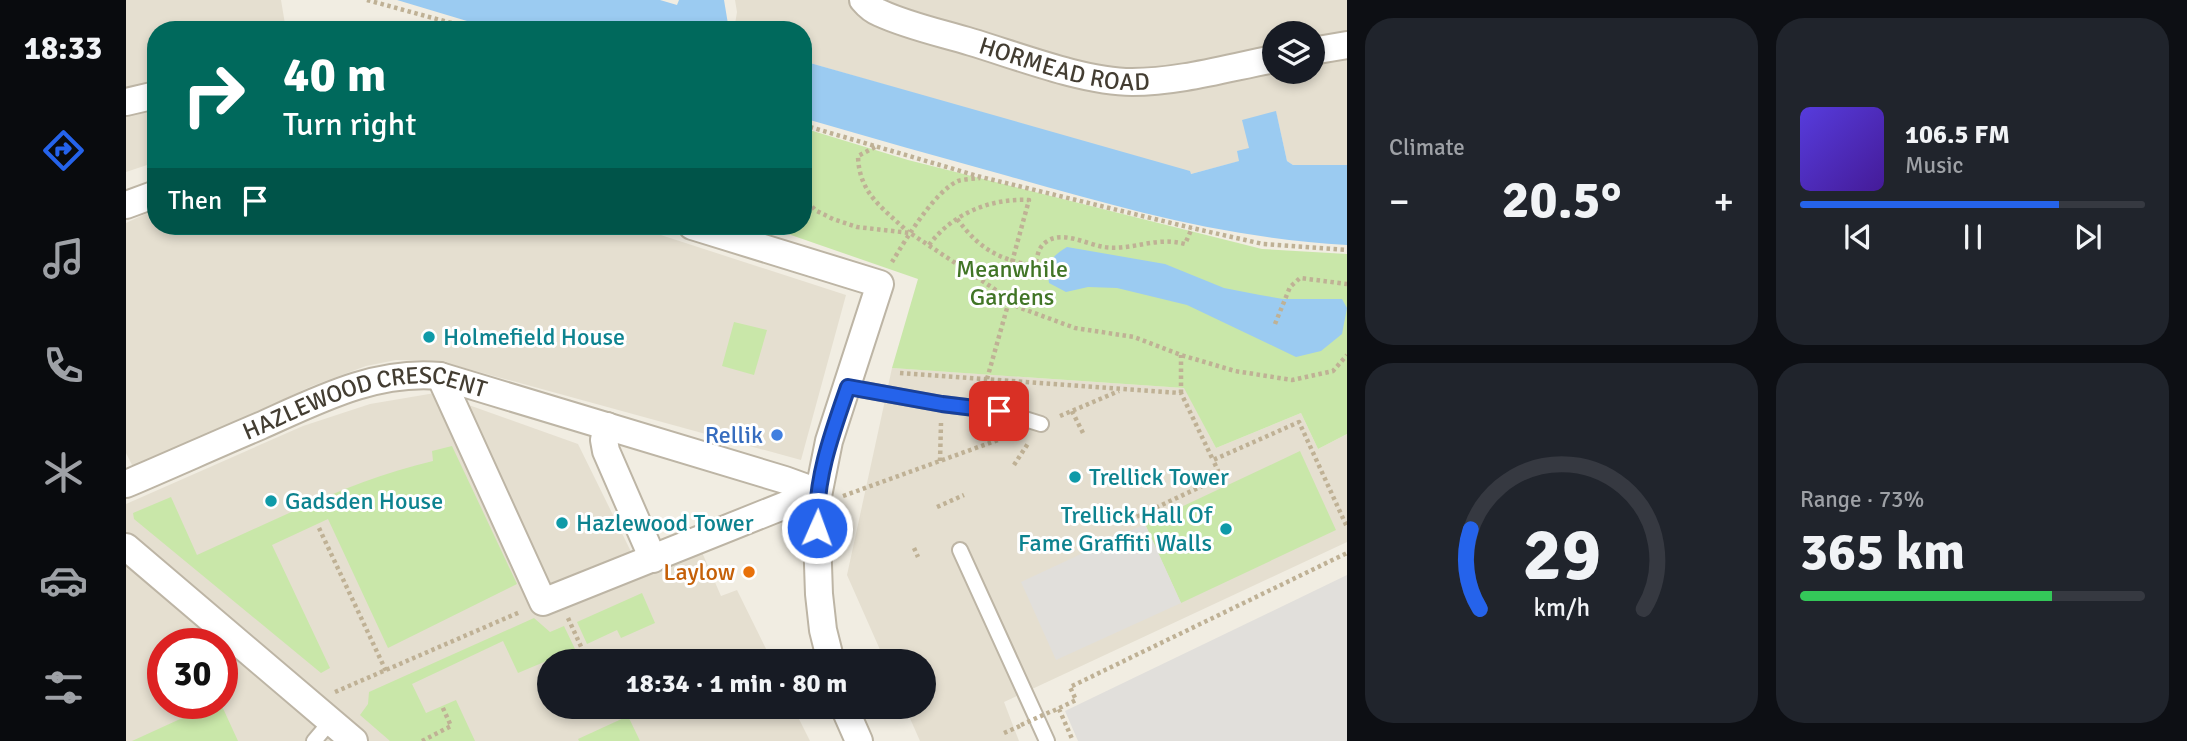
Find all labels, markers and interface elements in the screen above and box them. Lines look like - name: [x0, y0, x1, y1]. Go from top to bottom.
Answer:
- map controls: [1262, 21, 1325, 84]
- button: layers: [1262, 21, 1325, 84]
- text: 18:33: [24, 29, 102, 68]
- street label: HORMEAD ROAD: [975, 30, 1150, 97]
- text: 40 m: [283, 45, 386, 105]
- icon: right: [168, 49, 259, 140]
- text: Turn right: [283, 105, 416, 144]
- text: 106.5 FM: [1905, 119, 2010, 151]
- icon: directions: [39, 126, 88, 175]
- text: Climate: [1389, 133, 1465, 162]
- text: Music: [1905, 151, 1963, 180]
- text: 20.5°: [1502, 168, 1621, 232]
- text: −: [1389, 178, 1410, 225]
- text: +: [1713, 178, 1734, 225]
- icon: arrive: [236, 182, 274, 220]
- text: Then: [168, 185, 222, 217]
- icon: previous: [1839, 218, 1877, 256]
- icon: pause: [1954, 218, 1992, 256]
- icon: next: [2069, 218, 2107, 256]
- icon: music: [39, 234, 88, 283]
- park label: Meanwhile Gardens: [956, 254, 1068, 312]
- place label: Holmefield House: [443, 322, 625, 352]
- marker: Holmefield House: [421, 329, 437, 345]
- icon: phone: [39, 341, 88, 390]
- street label: HAZLEWOOD CRESCENT: [238, 360, 491, 447]
- pin: [969, 381, 1029, 441]
- icon: arrive: [980, 392, 1018, 430]
- place label: Rellik: [705, 420, 763, 450]
- marker: Rellik: [769, 427, 785, 443]
- icon: climate: [39, 448, 88, 497]
- place label: Trellick Tower: [1089, 462, 1229, 492]
- marker: Trellick Tower: [1067, 469, 1083, 485]
- text: Range · 73%: [1800, 485, 1924, 514]
- place label: Gadsden House: [285, 486, 443, 516]
- position arrow: [780, 491, 854, 565]
- marker: Gadsden House: [263, 493, 279, 509]
- place label: Trellick Hall Of Fame Graffiti Walls: [1018, 500, 1213, 558]
- place label: Hazlewood Tower: [576, 508, 754, 538]
- text: 29: [1522, 511, 1601, 600]
- marker: Hazlewood Tower: [554, 515, 570, 531]
- text: 365 km: [1800, 520, 1965, 584]
- marker: Trellick Hall Of Fame Graffiti Walls: [1218, 521, 1234, 537]
- icon: car: [39, 556, 88, 605]
- place label: Laylow: [663, 557, 735, 587]
- marker: Laylow: [741, 564, 757, 580]
- text: km/h: [1533, 592, 1590, 623]
- speed limit sign: 30: [147, 628, 238, 719]
- icon: filters: [39, 663, 88, 712]
- text: 18:34 · 1 min · 80 m: [626, 668, 847, 700]

